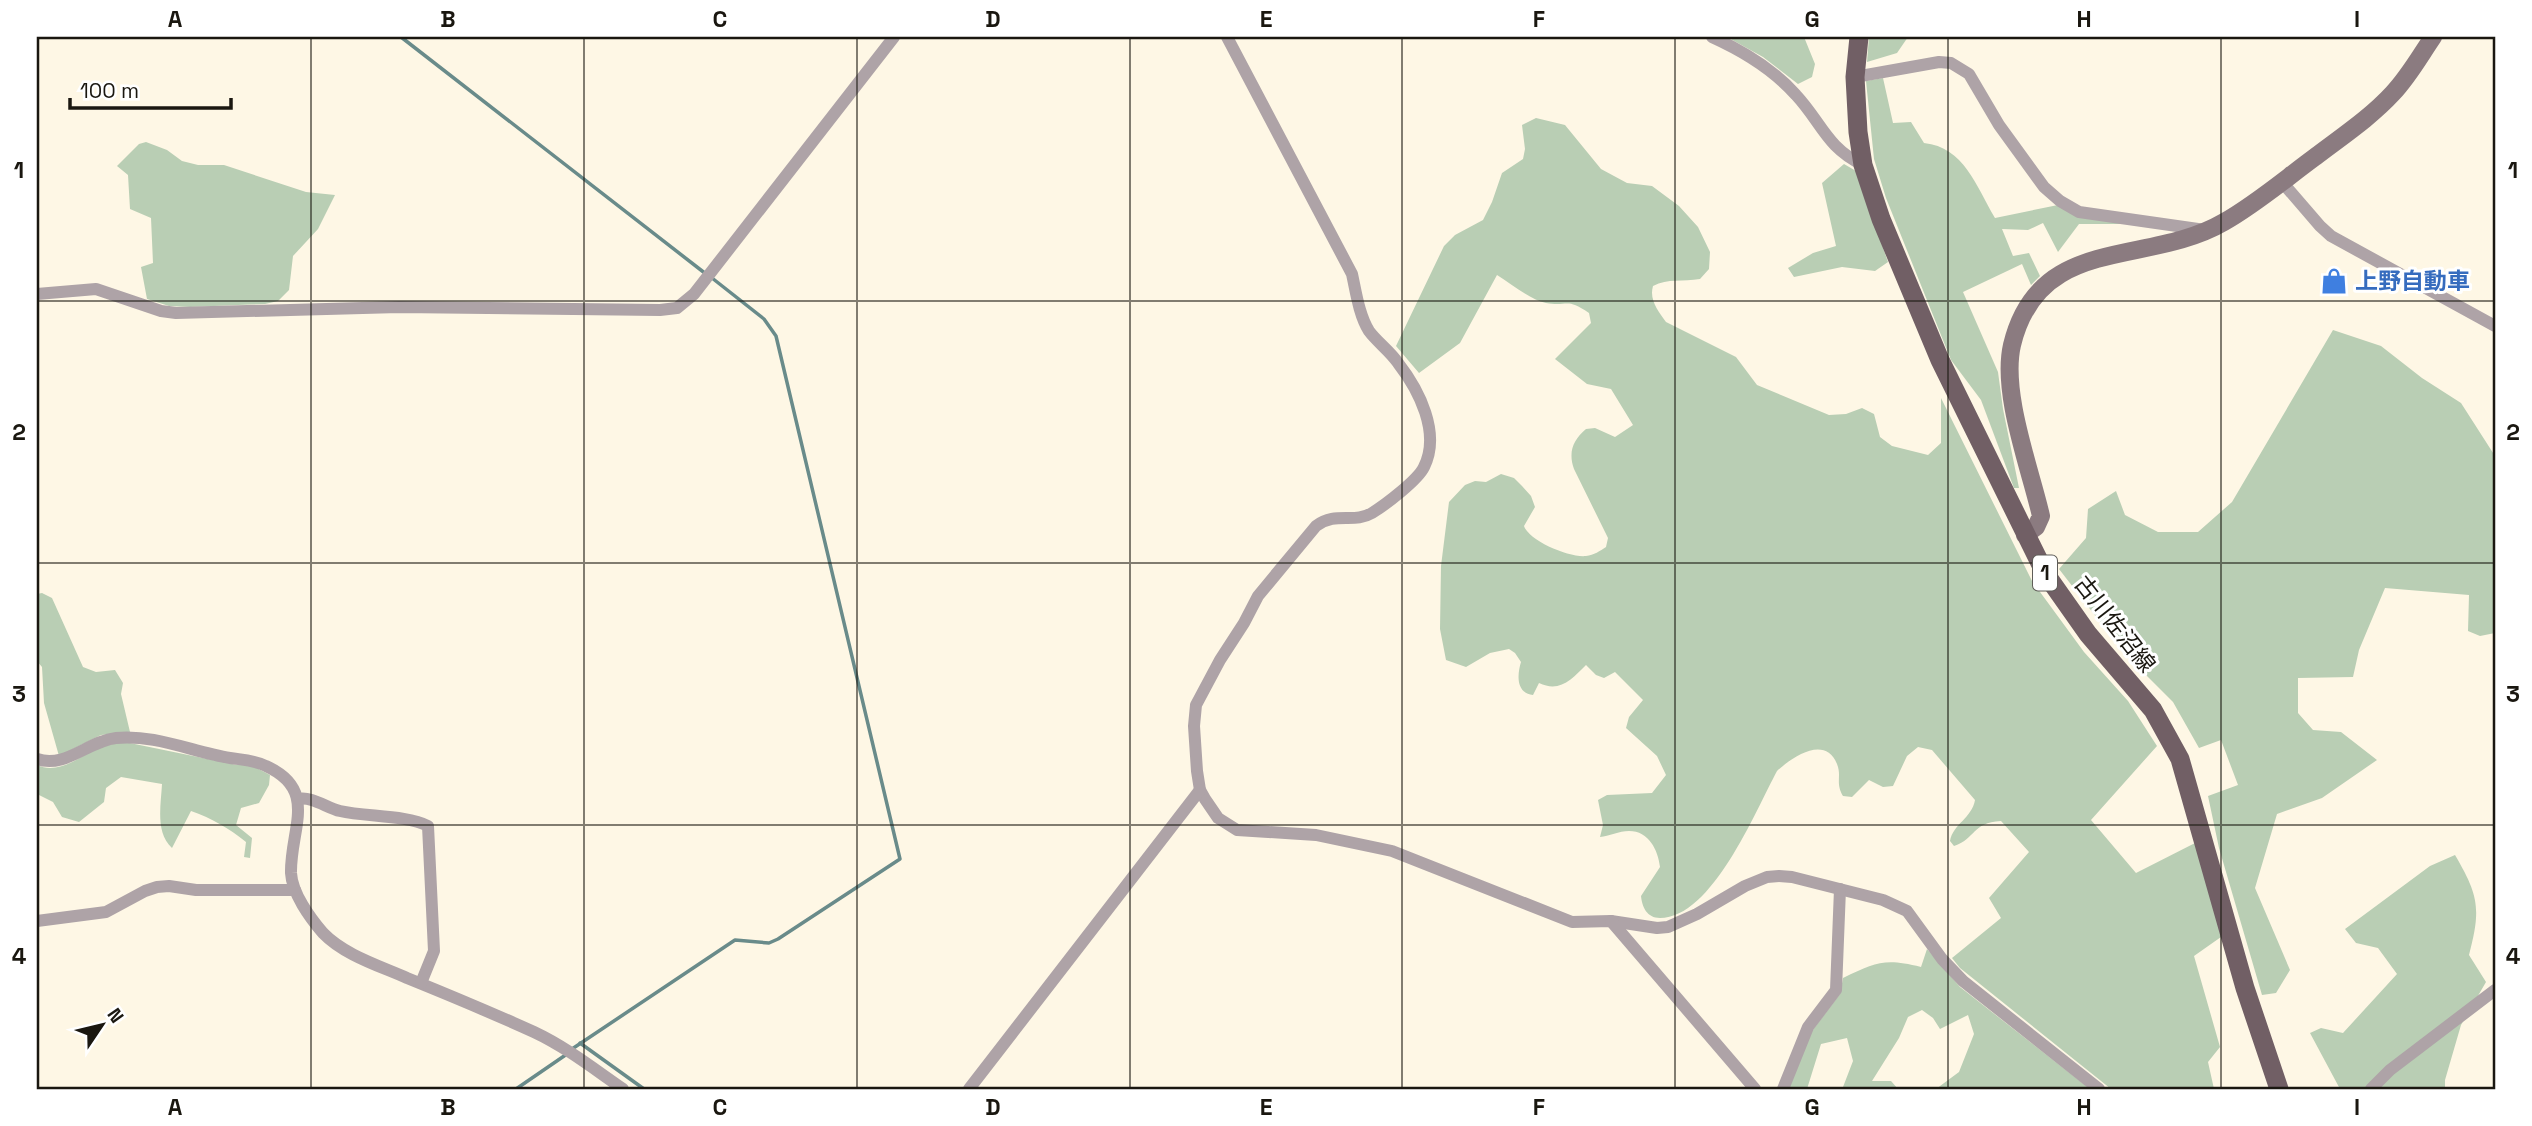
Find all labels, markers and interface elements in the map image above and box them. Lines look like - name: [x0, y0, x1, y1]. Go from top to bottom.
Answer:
- text: A: [168, 4, 183, 34]
- text: B: [440, 4, 456, 34]
- text: C: [713, 4, 727, 34]
- text: D: [985, 4, 1001, 34]
- text: E: [1260, 4, 1272, 34]
- text: F: [1533, 4, 1545, 34]
- text: G: [1804, 4, 1820, 34]
- text: H: [2076, 4, 2092, 34]
- text: I: [2354, 4, 2360, 34]
- scale bar: [70, 66, 231, 110]
- text: 100 m: [80, 77, 139, 104]
- text: 1: [14, 155, 24, 185]
- text: 1: [2508, 155, 2518, 185]
- shop icon: 上野自動車: [2319, 266, 2349, 296]
- place label: 上野自動車: [2355, 266, 2470, 296]
- text: 2: [12, 417, 26, 447]
- text: 2: [2506, 417, 2520, 447]
- road number: 1: [2033, 556, 2057, 590]
- street label: 古川佐沼線: [2068, 569, 2162, 679]
- text: 3: [12, 679, 26, 709]
- text: 3: [2506, 679, 2520, 709]
- text: 4: [12, 941, 27, 971]
- text: 4: [2506, 941, 2521, 971]
- north arrow: [66, 990, 136, 1060]
- text: N: [102, 1003, 129, 1028]
- text: A: [168, 1092, 183, 1122]
- text: B: [440, 1092, 456, 1122]
- text: C: [713, 1092, 727, 1122]
- text: D: [985, 1092, 1001, 1122]
- text: E: [1260, 1092, 1272, 1122]
- text: F: [1533, 1092, 1545, 1122]
- text: G: [1804, 1092, 1820, 1122]
- text: H: [2076, 1092, 2092, 1122]
- text: I: [2354, 1092, 2360, 1122]

